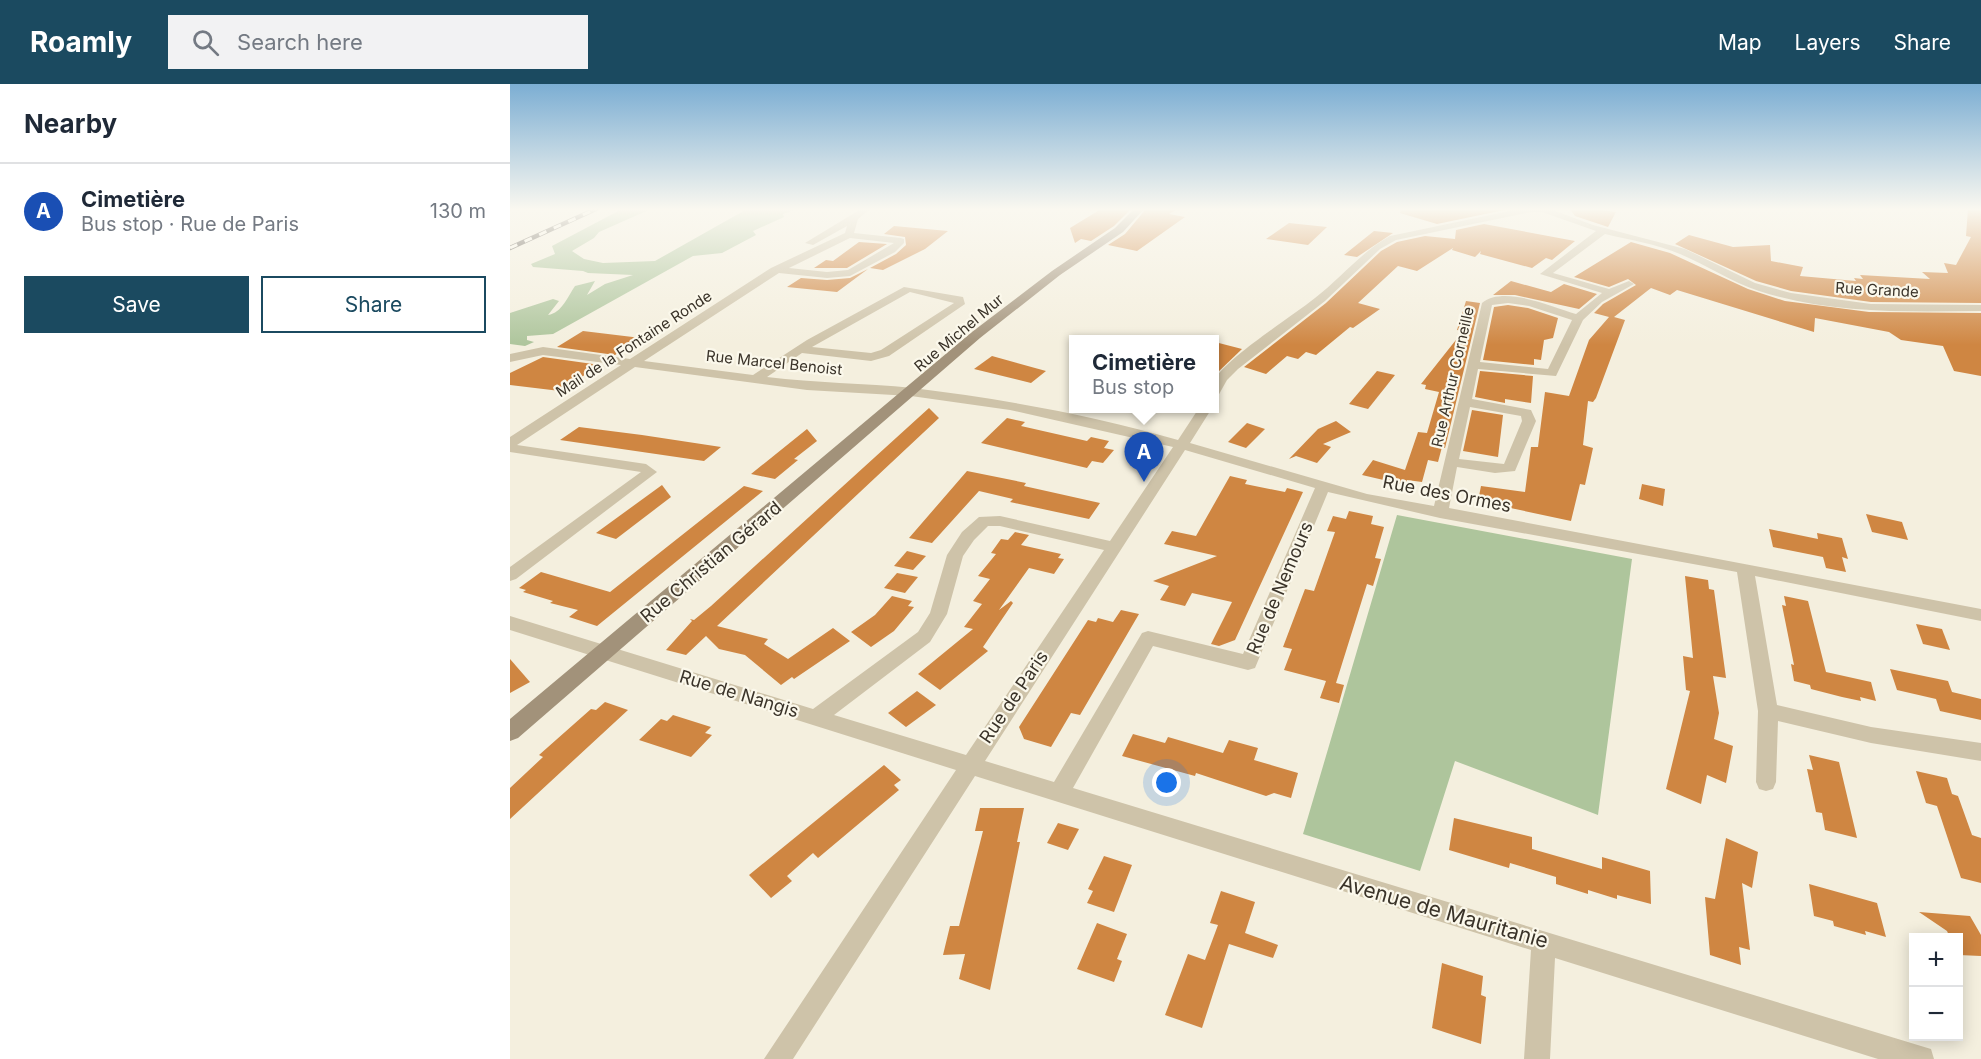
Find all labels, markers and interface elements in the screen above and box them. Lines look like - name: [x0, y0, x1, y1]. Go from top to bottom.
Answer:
- search box: [168, 15, 588, 69]
- text: Roamly: [30, 25, 132, 59]
- icon: search: [189, 26, 222, 59]
- text: Search here: [237, 29, 363, 55]
- text: Map: [1718, 30, 1762, 55]
- text: Layers: [1795, 30, 1861, 55]
- text: Share: [1894, 30, 1951, 55]
- text: Nearby: [24, 108, 117, 139]
- text: Cimetière: [81, 186, 185, 212]
- text: A: [36, 199, 51, 223]
- text: 130 m: [430, 199, 486, 223]
- text: Bus stop · Rue de Paris: [81, 212, 299, 236]
- button: Save: [24, 276, 249, 333]
- button: Share: [261, 276, 486, 333]
- street label: Rue Grande: [1835, 278, 1919, 301]
- street label: Mail de la Fontaine Ronde: [552, 286, 715, 401]
- street label: Rue Michel Mur: [910, 290, 1007, 375]
- street label: Rue Arthur Corneille: [1427, 305, 1478, 449]
- popup: [1069, 335, 1219, 413]
- street label: Rue Marcel Benoist: [705, 346, 843, 379]
- text: Cimetière: [1092, 349, 1196, 375]
- text: Bus stop: [1092, 375, 1174, 399]
- pin: A: [1124, 432, 1164, 482]
- street label: Rue des Ormes: [1381, 471, 1513, 516]
- street label: Rue Christian Gérard: [636, 497, 785, 627]
- street label: Rue de Nemours: [1242, 518, 1317, 657]
- street label: Rue de Paris: [975, 647, 1052, 747]
- street label: Rue de Nangis: [677, 665, 801, 722]
- your location: [1152, 768, 1181, 797]
- street label: Avenue de Mauritanie: [1337, 870, 1551, 953]
- map controls: [1909, 933, 1963, 1041]
- button: +: [1909, 933, 1963, 987]
- button: −: [1909, 987, 1963, 1041]

